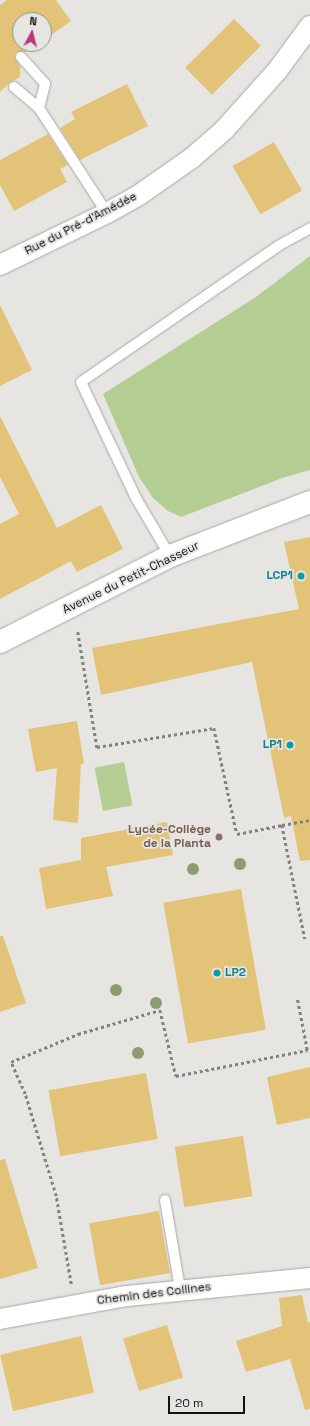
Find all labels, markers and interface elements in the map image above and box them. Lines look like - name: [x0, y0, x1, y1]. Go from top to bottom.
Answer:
- north arrow: [12, 12, 52, 52]
- text: N: [29, 14, 38, 28]
- street label: Rue du Pré-d'Amédée: [23, 189, 139, 259]
- street label: Avenue du Petit-Chasseur: [60, 539, 202, 617]
- place label: LCP1: [266, 569, 293, 583]
- marker: LCP1: [296, 571, 306, 581]
- place label: LP1: [263, 738, 282, 752]
- marker: LP1: [285, 740, 295, 750]
- place label: Lycée-Collège de la Planta: [128, 823, 211, 851]
- marker: Lycée-Collège de la Planta: [214, 832, 224, 842]
- place label: LP2: [225, 966, 246, 980]
- marker: LP2: [212, 968, 222, 978]
- street label: Chemin des Collines: [96, 1280, 212, 1308]
- scale bar: [170, 1388, 247, 1414]
- text: 20 m: [175, 1395, 203, 1411]

